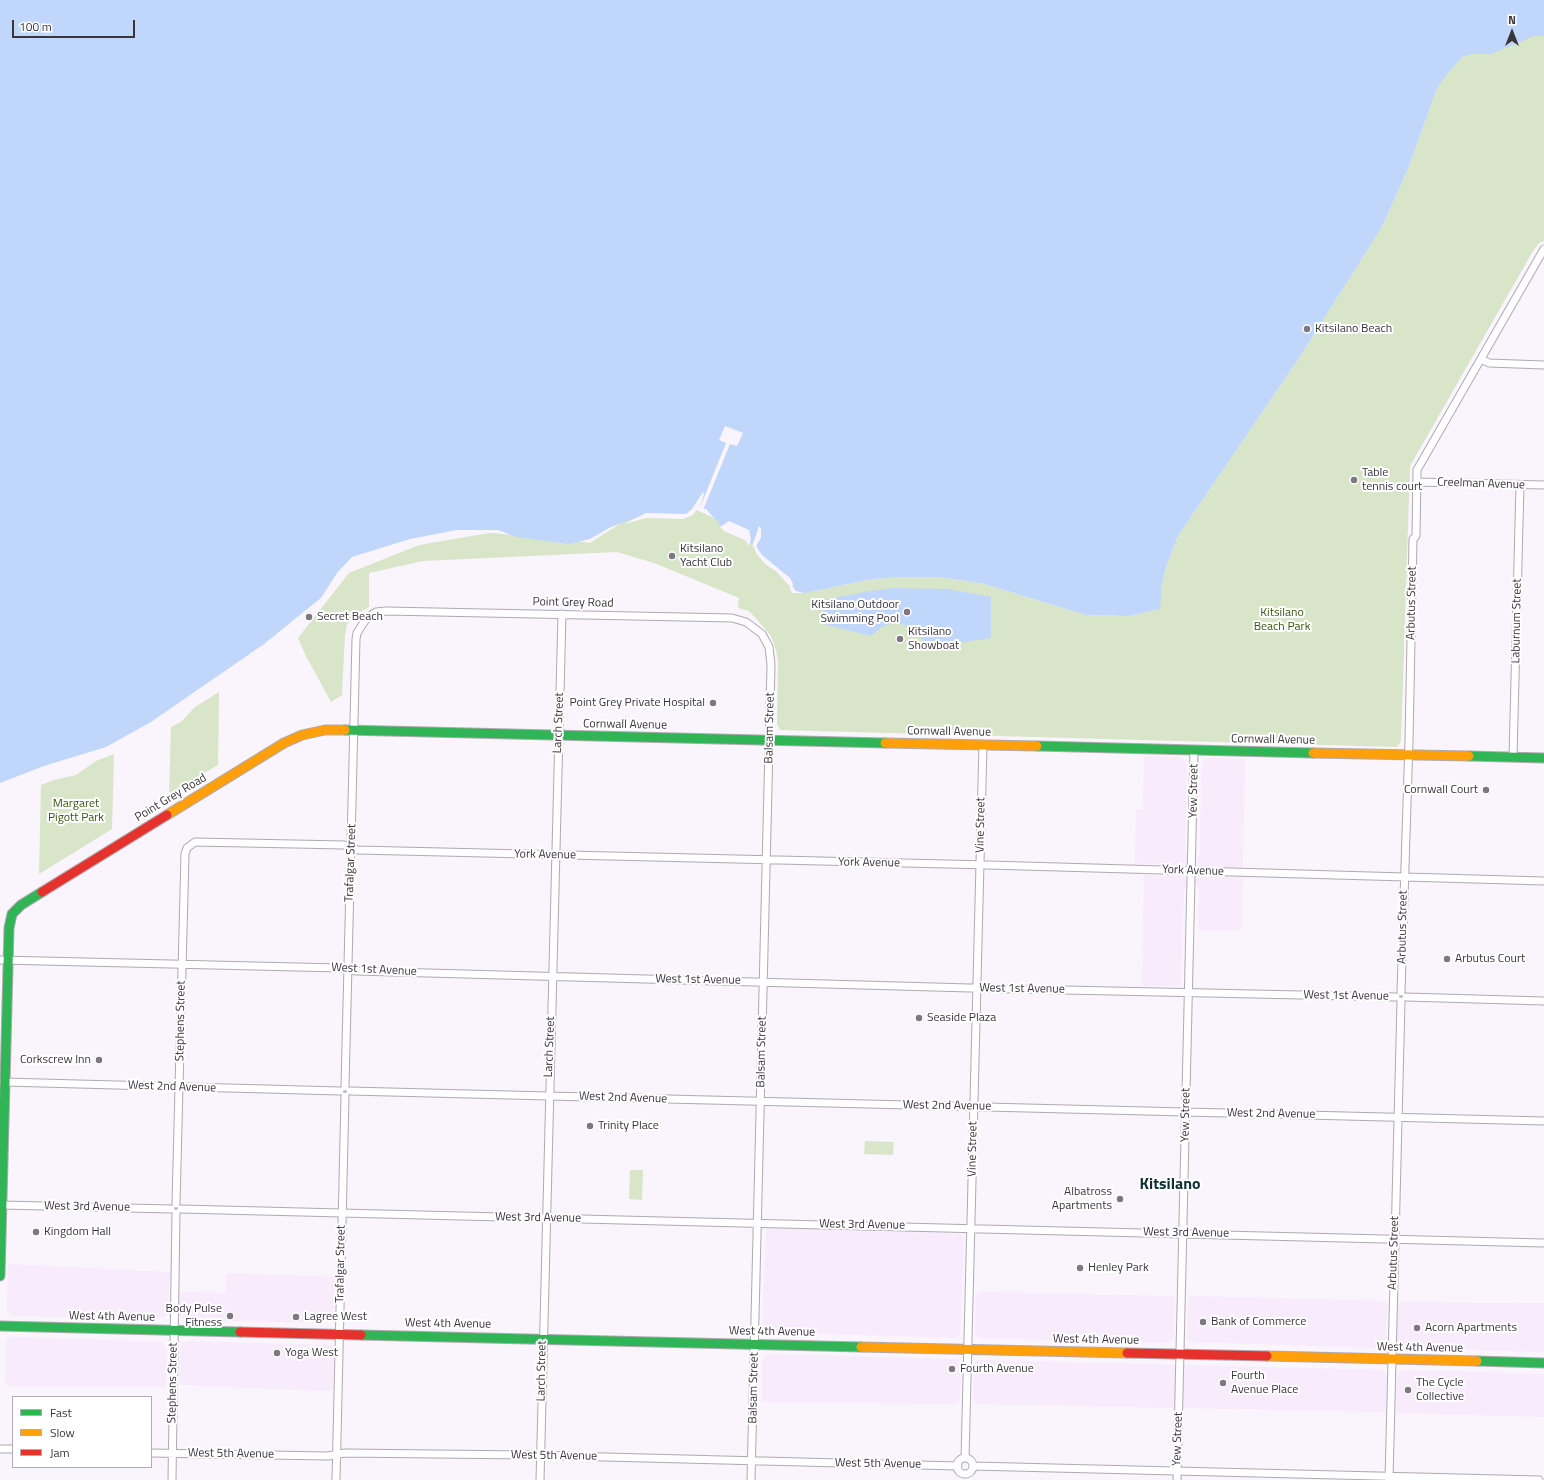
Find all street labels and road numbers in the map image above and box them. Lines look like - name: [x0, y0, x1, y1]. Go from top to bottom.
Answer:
- street label: Creelman Avenue: [1437, 475, 1525, 493]
- street label: Arbutus Street: [1404, 566, 1420, 640]
- street label: Laburnum Street: [1509, 578, 1525, 664]
- street label: Point Grey Road: [532, 595, 614, 611]
- street label: Larch Street: [551, 692, 567, 754]
- street label: Balsam Street: [762, 692, 778, 764]
- street label: Cornwall Avenue: [583, 717, 667, 733]
- street label: Cornwall Avenue: [907, 724, 991, 740]
- street label: Cornwall Avenue: [1231, 732, 1315, 748]
- street label: Yew Street: [1186, 764, 1202, 818]
- street label: Point Grey Road: [133, 771, 209, 825]
- street label: Vine Street: [973, 797, 989, 853]
- street label: Trafalgar Street: [342, 824, 360, 902]
- street label: York Avenue: [514, 847, 576, 863]
- street label: York Avenue: [838, 855, 900, 871]
- street label: York Avenue: [1162, 863, 1224, 879]
- street label: Arbutus Street: [1395, 890, 1411, 964]
- street label: West 1st Avenue: [331, 961, 417, 979]
- street label: West 1st Avenue: [655, 972, 741, 988]
- street label: Stephens Street: [173, 980, 189, 1062]
- street label: West 1st Avenue: [979, 981, 1065, 997]
- street label: West 1st Avenue: [1303, 988, 1389, 1004]
- street label: Larch Street: [542, 1016, 558, 1078]
- street label: Balsam Street: [754, 1016, 770, 1088]
- street label: West 2nd Avenue: [127, 1078, 217, 1096]
- street label: Yew Street: [1178, 1088, 1194, 1142]
- street label: West 2nd Avenue: [578, 1089, 668, 1107]
- street label: West 2nd Avenue: [903, 1098, 991, 1114]
- street label: West 2nd Avenue: [1227, 1106, 1315, 1122]
- street label: Vine Street: [965, 1121, 981, 1177]
- street label: West 3rd Avenue: [44, 1199, 130, 1215]
- street label: West 3rd Avenue: [495, 1210, 581, 1226]
- street label: Arbutus Street: [1386, 1216, 1402, 1290]
- street label: West 3rd Avenue: [819, 1217, 905, 1233]
- street label: Trafalgar Street: [333, 1225, 349, 1303]
- street label: West 3rd Avenue: [1143, 1225, 1229, 1241]
- street label: West 4th Avenue: [69, 1309, 155, 1325]
- street label: West 4th Avenue: [405, 1316, 491, 1332]
- street label: West 4th Avenue: [729, 1324, 815, 1340]
- street label: West 4th Avenue: [1053, 1332, 1139, 1348]
- street label: Larch Street: [534, 1340, 550, 1402]
- street label: West 4th Avenue: [1377, 1340, 1463, 1356]
- street label: Stephens Street: [165, 1342, 181, 1424]
- street label: Balsam Street: [746, 1352, 762, 1424]
- street label: Yew Street: [1170, 1412, 1186, 1466]
- street label: West 5th Avenue: [188, 1446, 274, 1462]
- street label: West 5th Avenue: [511, 1448, 597, 1464]
- street label: West 5th Avenue: [835, 1456, 921, 1472]

